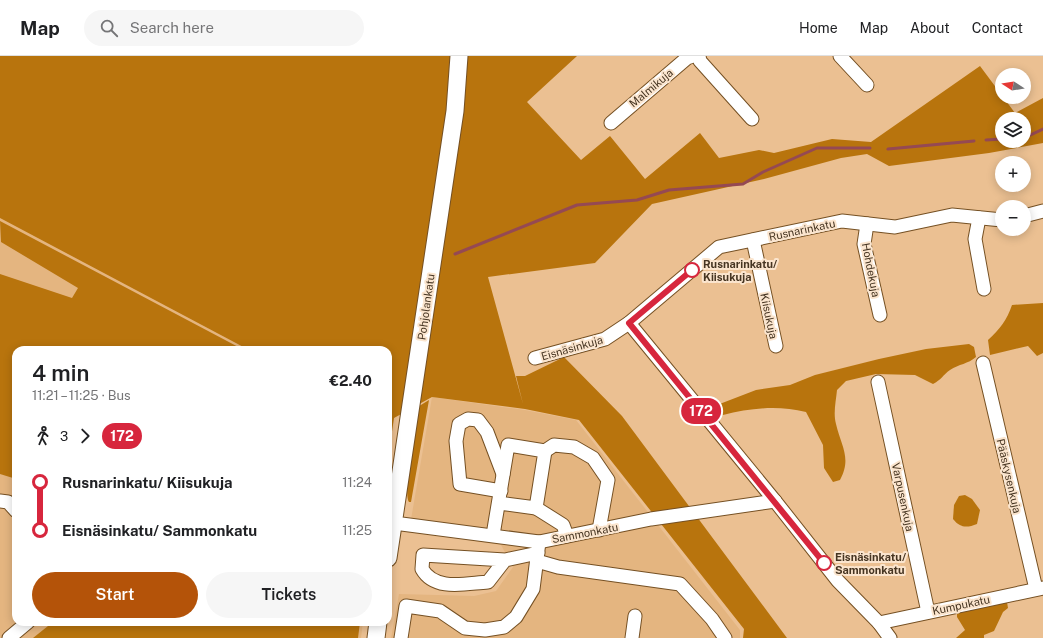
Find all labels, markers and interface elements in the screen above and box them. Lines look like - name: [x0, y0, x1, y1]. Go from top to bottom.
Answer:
- search box: [84, 10, 364, 46]
- text: Map: [20, 17, 60, 39]
- icon: search: [98, 17, 120, 39]
- text: Search here: [130, 19, 214, 36]
- text: Home: [799, 20, 838, 36]
- text: Map: [860, 20, 888, 36]
- text: About: [910, 20, 950, 36]
- text: Contact: [972, 20, 1023, 36]
- street label: Malmikuja: [627, 66, 675, 110]
- north arrow: [995, 68, 1031, 104]
- map controls: [995, 68, 1031, 236]
- button: layers: [995, 112, 1031, 148]
- button: +: [995, 156, 1031, 192]
- button: −: [995, 200, 1031, 236]
- street label: Rusnarinkatu: [768, 217, 836, 243]
- street label: Hohdekuja: [860, 242, 882, 298]
- place label: Rusnarinkatu/ Kiisukuja: [703, 258, 778, 283]
- marker: Rusnarinkatu/ Kiisukuja: [684, 262, 700, 278]
- street label: Pohjolankatu: [415, 273, 437, 341]
- street label: Kiisukuja: [758, 292, 780, 340]
- street label: Eisnäsinkuja: [540, 333, 604, 363]
- text: 4 min: [32, 360, 89, 386]
- text: €2.40: [329, 372, 372, 389]
- text: 11:21 – 11:25 · Bus: [32, 388, 131, 403]
- line badge: 172: [678, 398, 724, 424]
- text: 172: [689, 403, 713, 419]
- icon: walk: [32, 425, 54, 447]
- icon: forward: [74, 425, 96, 447]
- text: 172: [110, 428, 134, 444]
- text: 3: [60, 429, 68, 444]
- street label: Pääskysenkuja: [995, 438, 1023, 514]
- street label: Varpusenkuja: [890, 462, 916, 532]
- text: Rusnarinkatu/ Kiisukuja: [62, 474, 233, 491]
- text: 11:24: [342, 475, 372, 490]
- street label: Sammonkatu: [551, 521, 619, 545]
- text: Eisnäsinkatu/ Sammonkatu: [62, 522, 257, 539]
- text: 11:25: [342, 523, 372, 538]
- place label: Eisnäsinkatu/ Sammonkatu: [835, 551, 907, 576]
- marker: Eisnäsinkatu/ Sammonkatu: [816, 555, 832, 571]
- button: Start: [32, 572, 198, 618]
- button: Tickets: [206, 572, 372, 618]
- street label: Kumpukatu: [931, 593, 991, 617]

